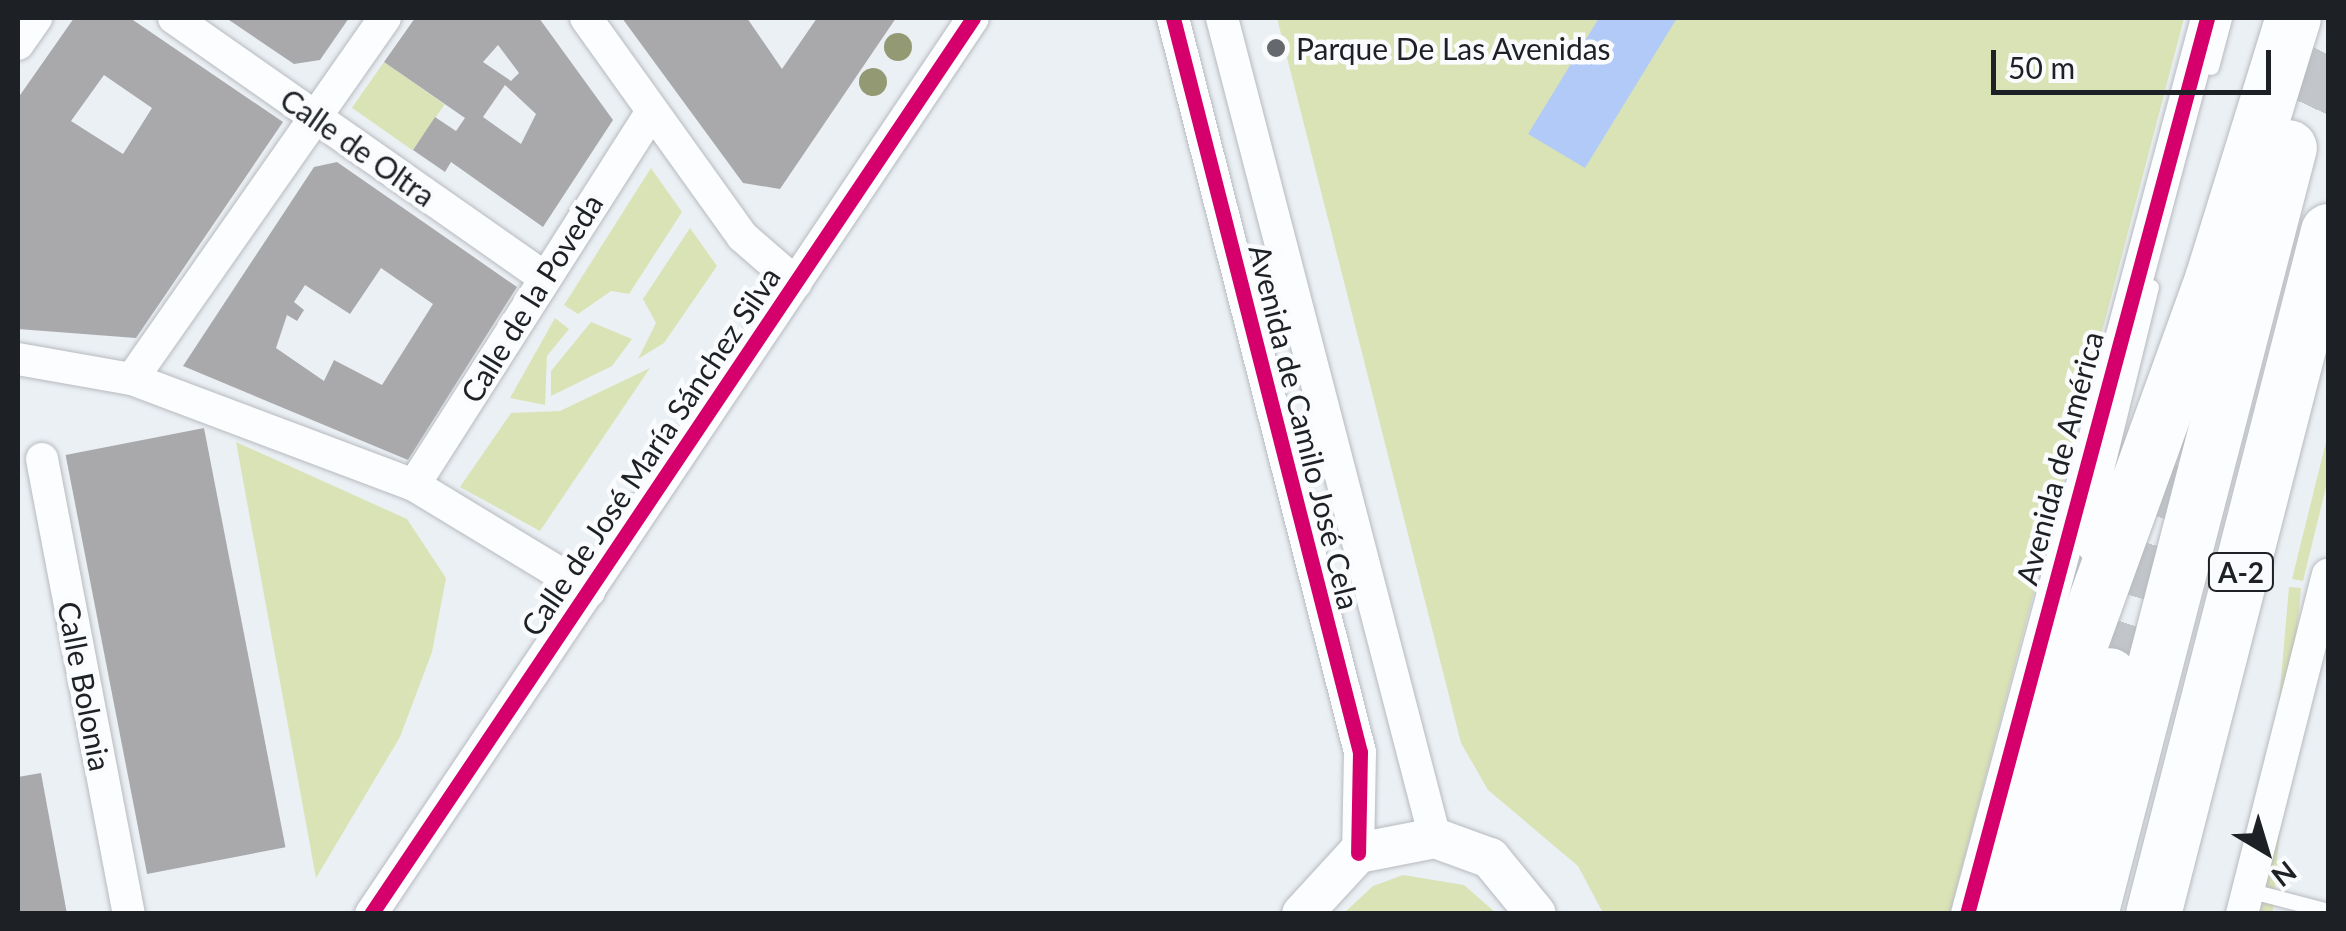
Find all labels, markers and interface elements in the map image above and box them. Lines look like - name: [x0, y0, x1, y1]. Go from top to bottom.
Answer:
- place label: Parque De Las Avenidas: [1296, 30, 1612, 66]
- scale bar: [1996, 30, 2276, 92]
- marker: Parque De Las Avenidas: [1265, 37, 1287, 59]
- text: 50 m: [2008, 49, 2075, 85]
- street label: Calle de Oltra: [274, 81, 442, 213]
- street label: Calle de la Poveda: [452, 187, 610, 409]
- street label: Avenida de Camilo José Cela: [1242, 240, 1368, 614]
- street label: Calle de José María Sánchez Silva: [513, 259, 787, 643]
- street label: Avenida de América: [2008, 327, 2110, 589]
- road number: A-2: [2206, 549, 2276, 595]
- street label: Calle Bolonia: [51, 598, 119, 774]
- north arrow: [2216, 801, 2316, 901]
- text: N: [2266, 855, 2303, 895]

